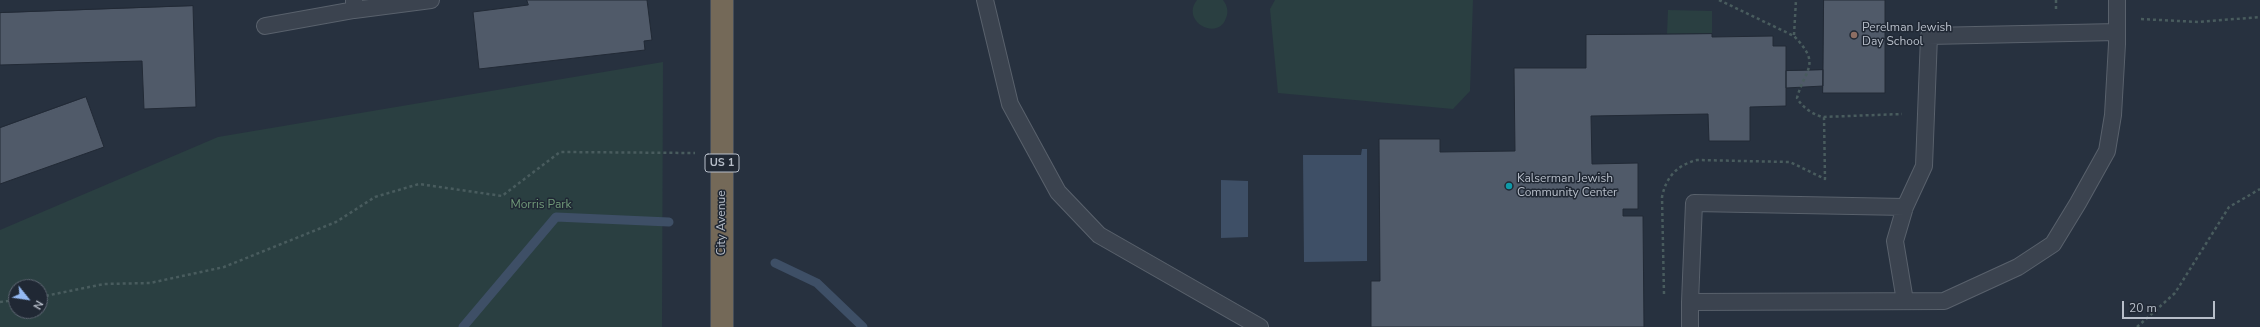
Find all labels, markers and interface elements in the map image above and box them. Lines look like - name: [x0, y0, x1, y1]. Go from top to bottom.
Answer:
- place label: Perelman Jewish Day School: [1862, 21, 1952, 49]
- marker: Perelman Jewish Day School: [1849, 30, 1859, 40]
- road number: US 1: [705, 154, 739, 172]
- place label: Kalserman Jewish Community Center: [1517, 172, 1617, 200]
- marker: Kalserman Jewish Community Center: [1504, 181, 1514, 191]
- street label: City Avenue: [715, 190, 729, 256]
- park label: Morris Park: [510, 198, 572, 212]
- north arrow: [8, 279, 48, 319]
- scale bar: [2124, 293, 2217, 319]
- text: N: [29, 297, 47, 312]
- text: 20 m: [2129, 300, 2157, 316]

